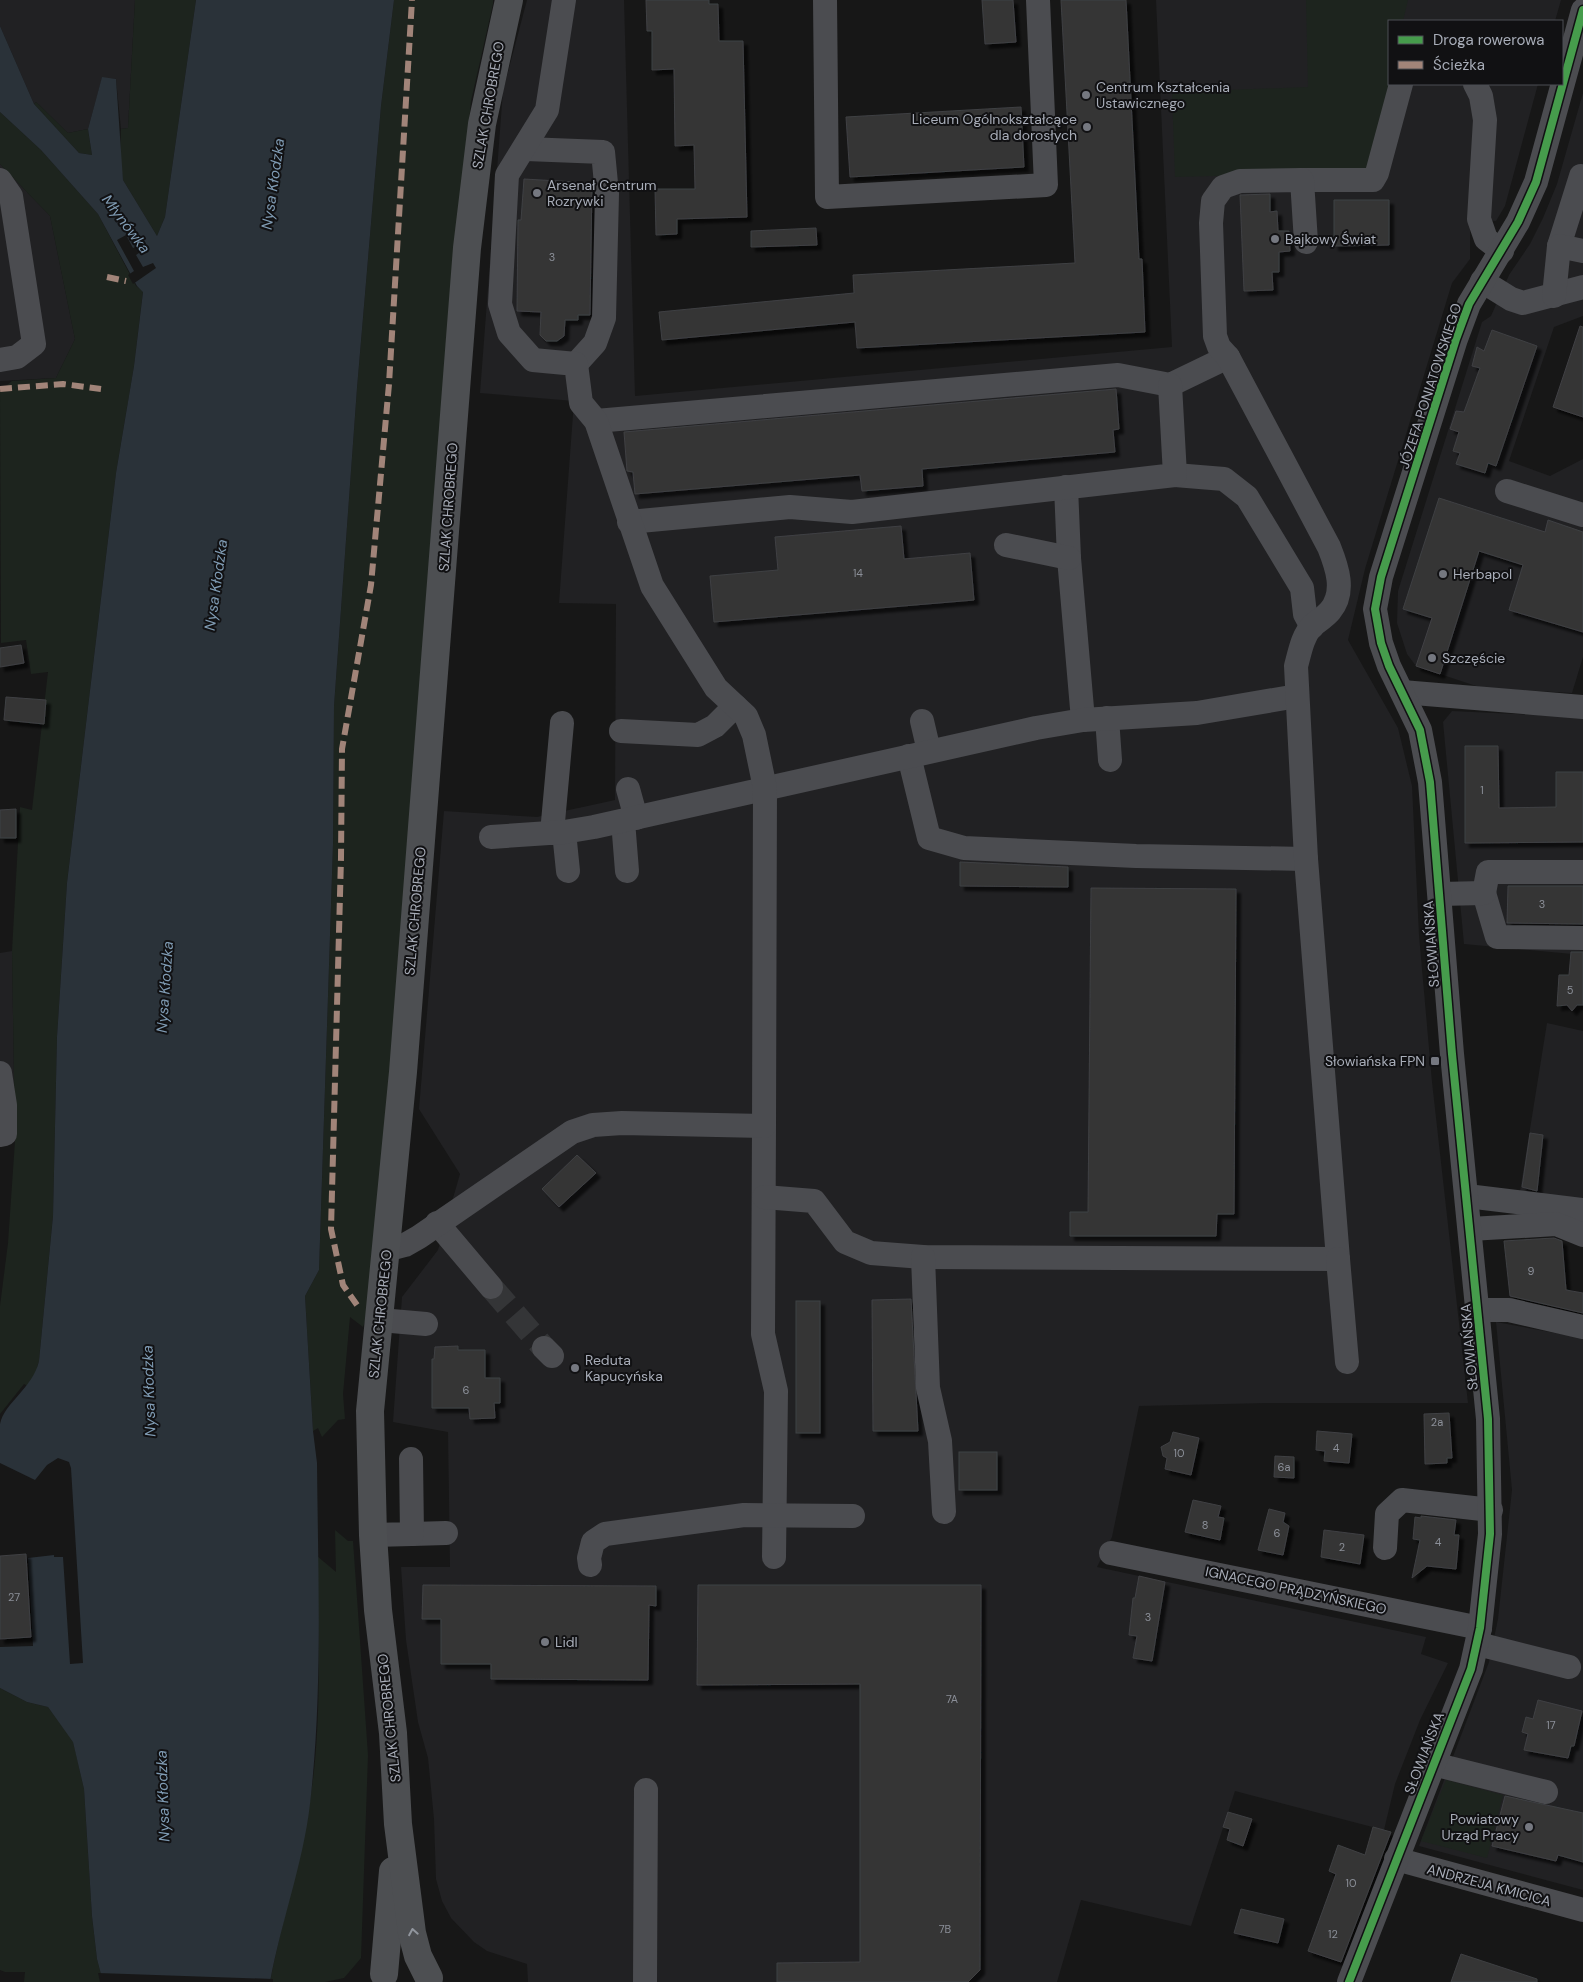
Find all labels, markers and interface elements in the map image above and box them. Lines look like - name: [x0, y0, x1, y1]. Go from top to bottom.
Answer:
- legend: [1388, 20, 1563, 85]
- text: Droga rowerowa: [1433, 30, 1544, 50]
- street label: SZLAK CHROBREGO: [468, 40, 508, 170]
- text: Ścieżka: [1433, 55, 1485, 75]
- place label: Centrum Kształcenia Ustawicznego: [1096, 78, 1230, 112]
- marker: Centrum Kształcenia Ustawicznego: [1080, 89, 1092, 101]
- place label: Liceum Ogólnokształcące dla dorosłych: [912, 110, 1077, 144]
- marker: Liceum Ogólnokształcące dla dorosłych: [1081, 121, 1093, 133]
- water label: Nysa Kłodzka: [257, 137, 289, 231]
- place label: Arsenał Centrum Rozrywki: [547, 176, 657, 210]
- marker: Arsenał Centrum Rozrywki: [531, 187, 543, 199]
- water label: Młynówka: [97, 190, 155, 258]
- place label: Bajkowy Świat: [1285, 230, 1376, 248]
- marker: Bajkowy Świat: [1269, 233, 1281, 245]
- house number: 3: [549, 250, 555, 264]
- street label: JÓZEFA PONIATOWSKIEGO: [1395, 301, 1465, 471]
- street label: SZLAK CHROBREGO: [435, 442, 461, 572]
- water label: Nysa Kłodzka: [200, 538, 232, 632]
- place label: Herbapol: [1453, 565, 1512, 583]
- house number: 14: [853, 566, 863, 580]
- marker: Herbapol: [1437, 568, 1449, 580]
- place label: Szczęście: [1442, 649, 1505, 667]
- marker: Szczęście: [1426, 652, 1438, 664]
- house number: 1: [1480, 783, 1484, 797]
- street label: SZLAK CHROBREGO: [400, 846, 430, 976]
- house number: 3: [1539, 897, 1545, 911]
- street label: SŁOWIAŃSKA: [1419, 900, 1443, 988]
- water label: Nysa Kłodzka: [152, 940, 178, 1034]
- house number: 5: [1567, 983, 1574, 997]
- place label: Słowiańska FPN: [1325, 1052, 1425, 1070]
- marker: Słowiańska FPN: [1429, 1055, 1441, 1067]
- street label: SZLAK CHROBREGO: [364, 1249, 396, 1379]
- house number: 9: [1528, 1264, 1535, 1278]
- street label: SŁOWIAŃSKA: [1456, 1303, 1482, 1391]
- water label: Nysa Kłodzka: [137, 1345, 161, 1437]
- place label: Reduta Kapucyńska: [585, 1351, 663, 1385]
- marker: Reduta Kapucyńska: [569, 1362, 581, 1374]
- house number: 6: [463, 1383, 470, 1397]
- house number: 2a: [1431, 1415, 1443, 1429]
- house number: 4: [1333, 1441, 1340, 1455]
- house number: 10: [1174, 1446, 1184, 1460]
- house number: 6a: [1278, 1460, 1290, 1474]
- house number: 8: [1202, 1518, 1208, 1532]
- house number: 6: [1274, 1526, 1281, 1540]
- house number: 4: [1435, 1535, 1442, 1549]
- house number: 2: [1339, 1540, 1345, 1554]
- street label: IGNACEGO PRĄDZYŃSKIEGO: [1204, 1562, 1389, 1618]
- house number: 27: [8, 1590, 20, 1604]
- house number: 3: [1145, 1610, 1151, 1624]
- place label: Lidl: [555, 1633, 578, 1651]
- marker: Lidl: [539, 1636, 551, 1648]
- street label: SZLAK CHROBREGO: [373, 1653, 405, 1783]
- house number: 7A: [946, 1692, 958, 1706]
- street label: SŁOWIAŃSKA: [1400, 1709, 1448, 1797]
- house number: 17: [1546, 1718, 1556, 1732]
- water label: Nysa Kłodzka: [151, 1750, 175, 1842]
- place label: Powiatowy Urząd Pracy: [1441, 1810, 1519, 1844]
- marker: Powiatowy Urząd Pracy: [1523, 1821, 1535, 1833]
- street label: ANDRZEJA KMICICA: [1425, 1860, 1553, 1910]
- house number: 10: [1346, 1876, 1356, 1890]
- house number: 7B: [939, 1922, 952, 1936]
- house number: 12: [1328, 1927, 1338, 1941]
- one-way arrow: [408, 1928, 418, 1937]

